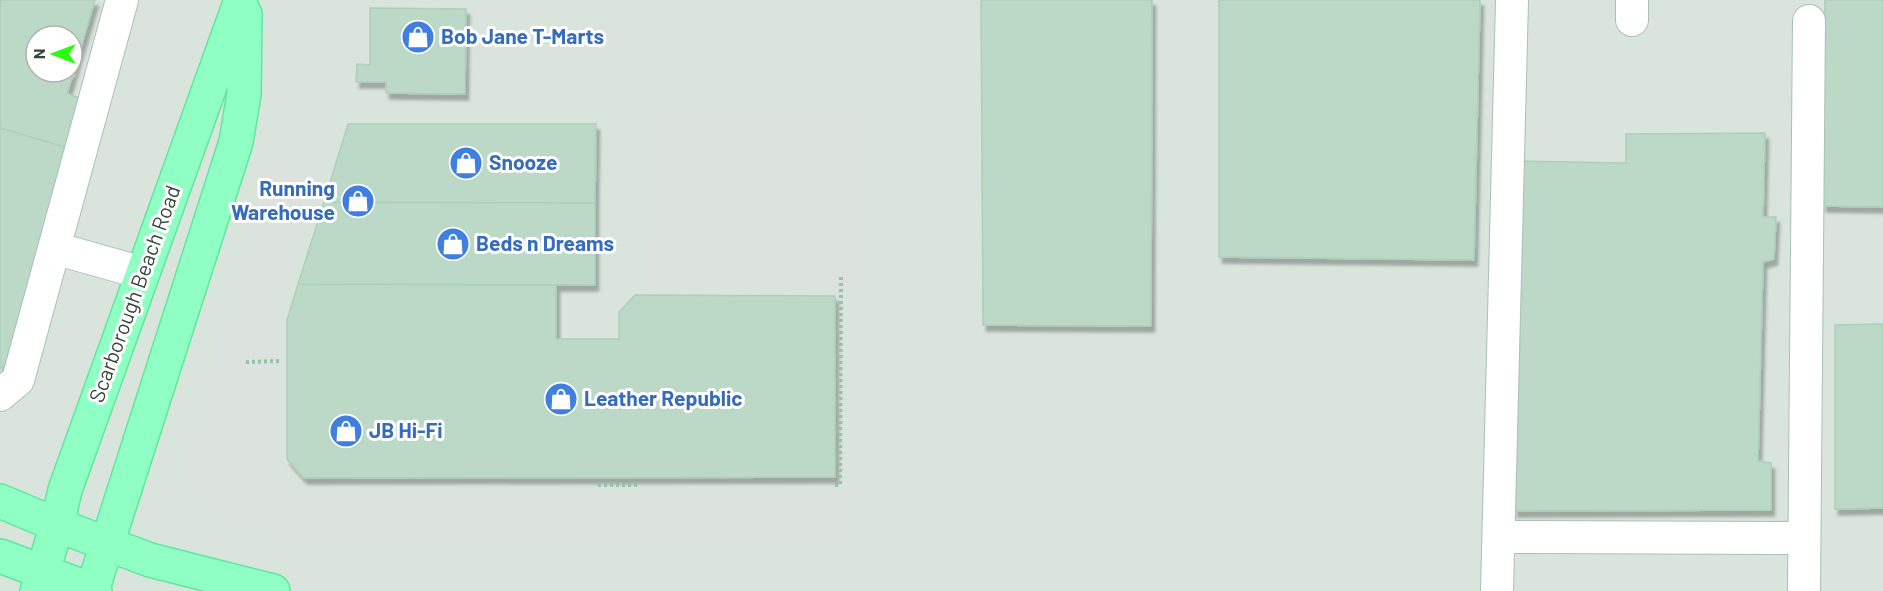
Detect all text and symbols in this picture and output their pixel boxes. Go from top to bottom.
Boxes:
shop icon: Bob Jane T-Marts [400,19,436,55]
place label: Bob Jane T-Marts [441,23,604,48]
north arrow [24,24,84,84]
text: N [29,49,48,59]
shop icon: Snooze [448,145,484,181]
place label: Snooze [489,149,557,174]
place label: Running Warehouse [231,175,335,224]
street label: Scarborough Beach Road [83,182,185,405]
shop icon: Running Warehouse [340,183,376,219]
shop icon: Beds n Dreams [435,226,471,262]
place label: Beds n Dreams [476,230,614,255]
shop icon: Leather Republic [543,381,579,417]
place label: Leather Republic [584,385,743,410]
shop icon: JB Hi-Fi [328,413,364,449]
place label: JB Hi-Fi [369,417,443,442]

